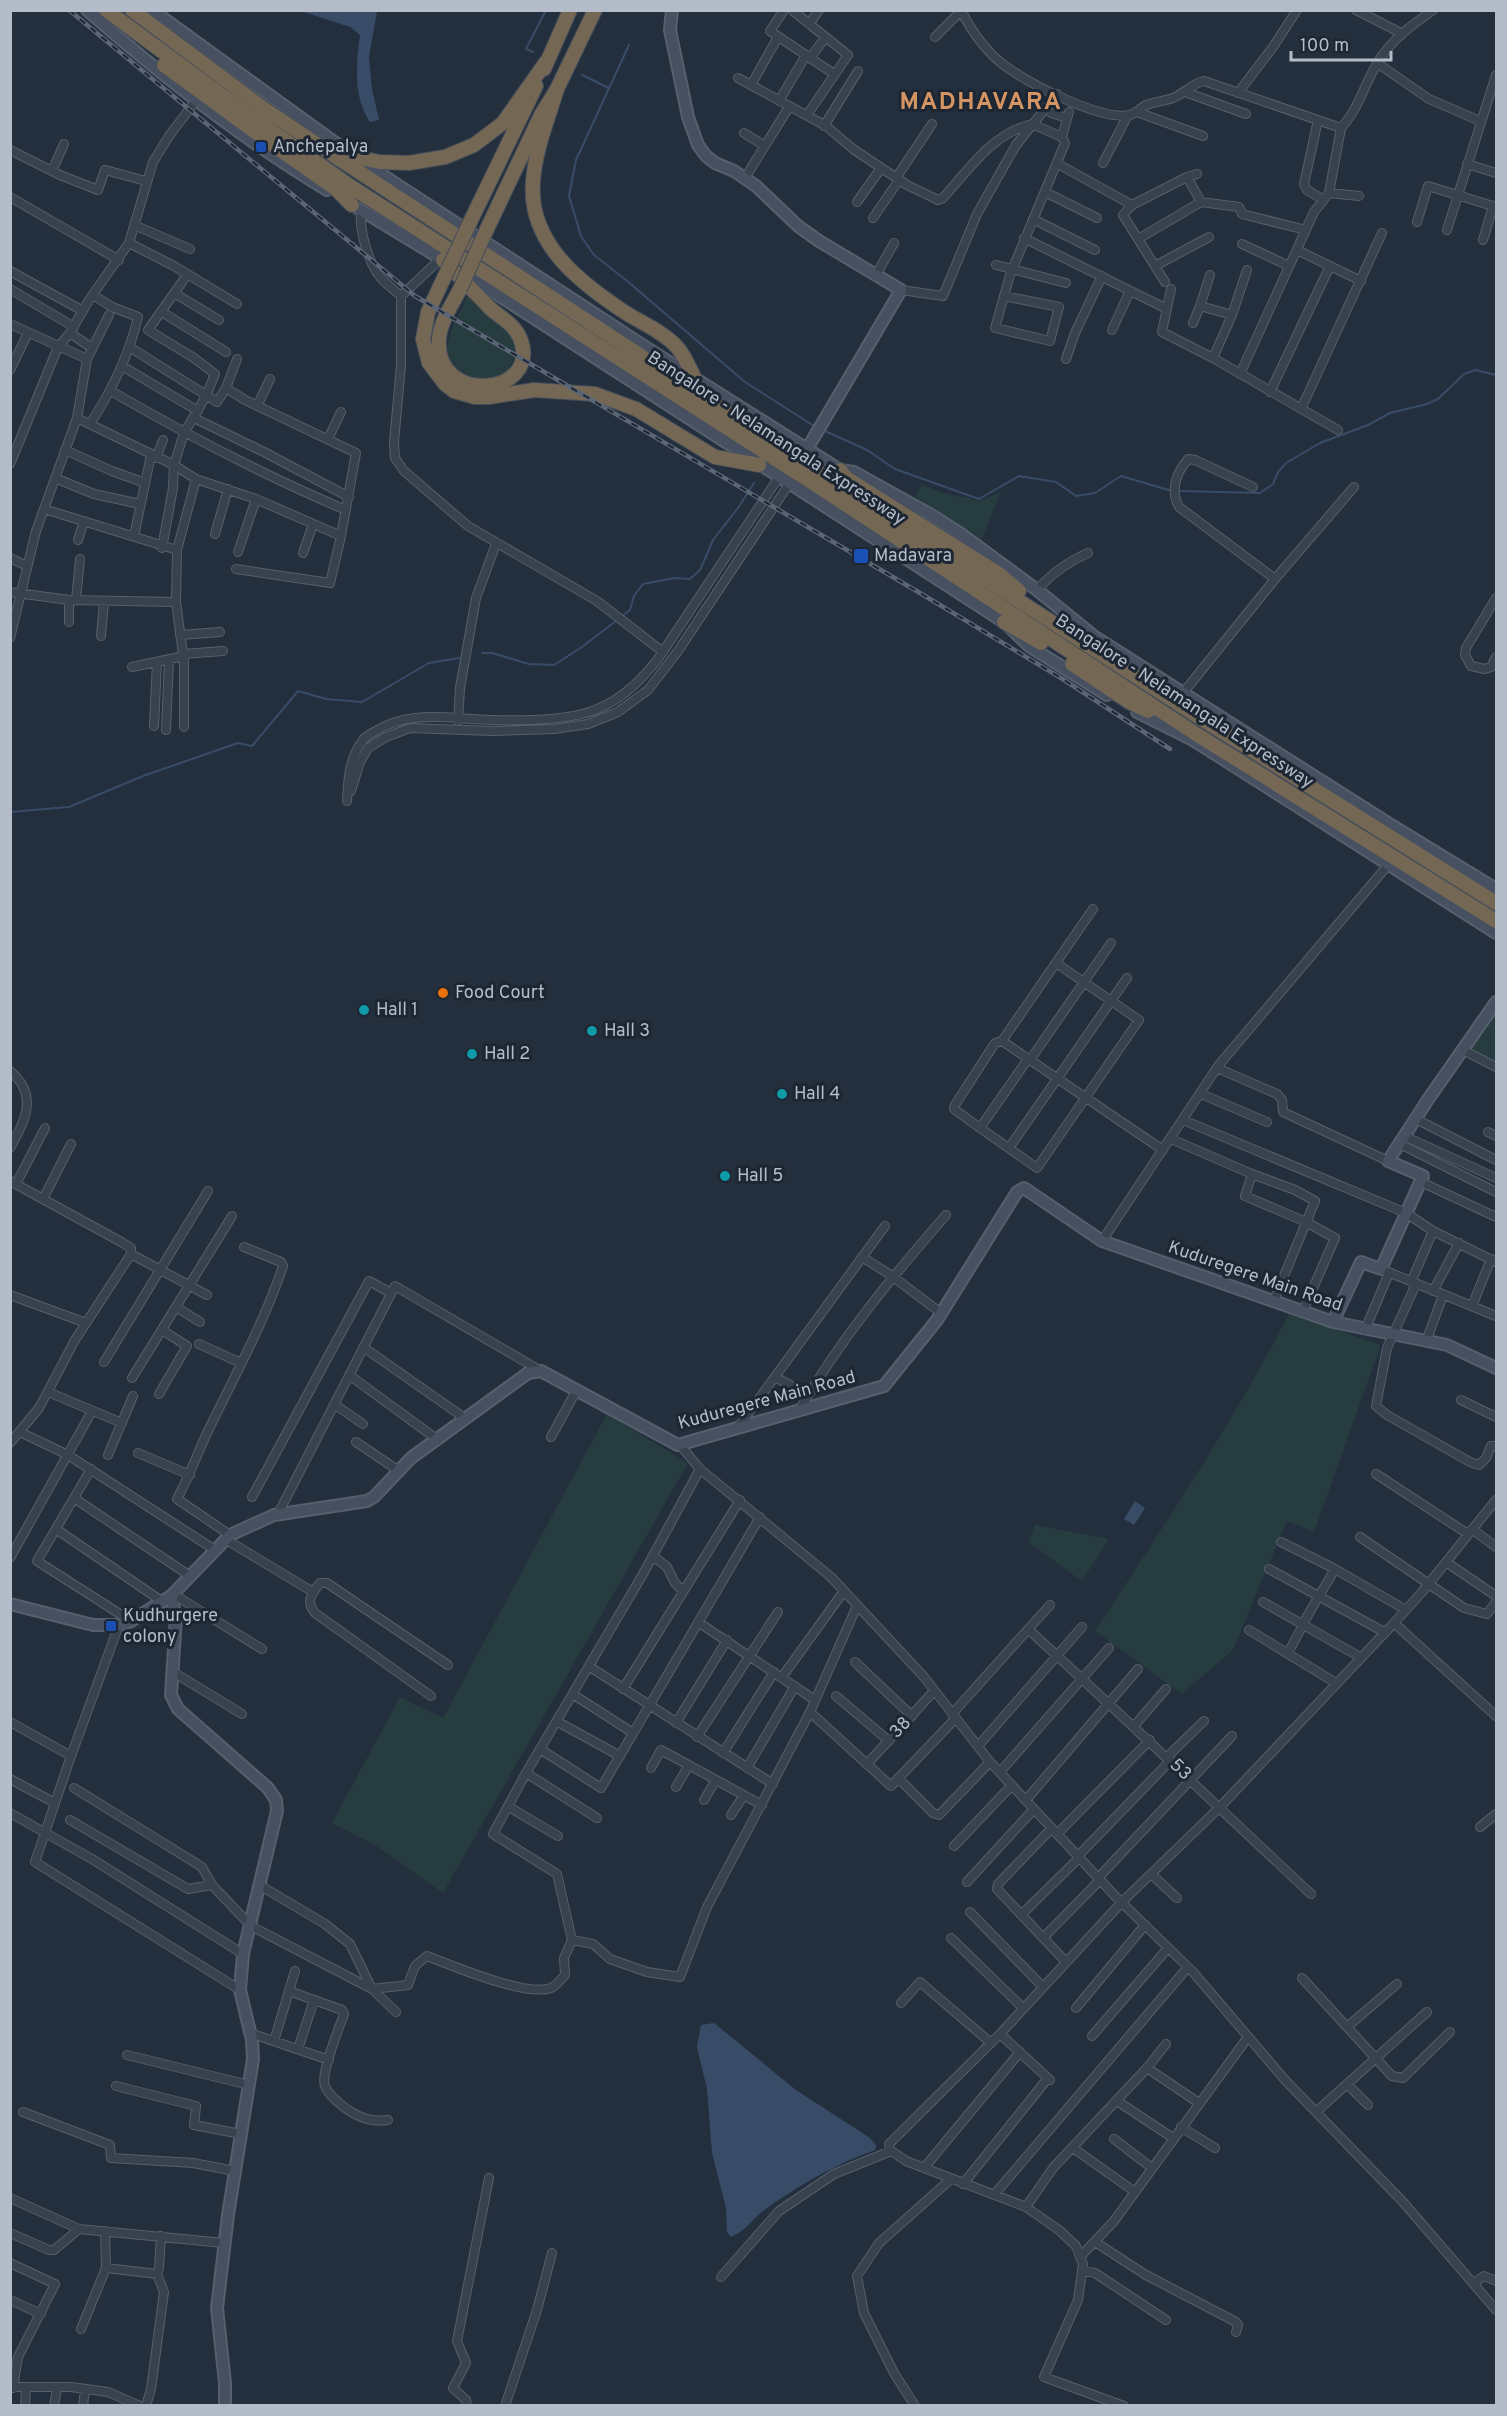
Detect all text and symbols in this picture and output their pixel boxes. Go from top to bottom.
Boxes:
scale bar [1291,24,1392,62]
text: 100 m [1300,35,1349,58]
district label: MADHAVARA [900,88,1062,118]
place label: Anchepalya [273,136,368,159]
marker: Anchepalya [254,140,268,154]
street label: Bangalore - Nelamangala Expressway [642,347,910,531]
place label: Madavara [874,545,952,568]
marker: Madavara [852,547,870,565]
street label: Bangalore - Nelamangala Expressway [1050,610,1318,794]
place label: Food Court [455,982,545,1005]
marker: Food Court [436,986,450,1000]
place label: Hall 1 [376,999,418,1022]
marker: Hall 1 [357,1003,371,1017]
place label: Hall 3 [604,1020,650,1043]
marker: Hall 3 [585,1024,599,1038]
place label: Hall 2 [484,1043,530,1066]
marker: Hall 2 [465,1047,479,1061]
place label: Hall 4 [794,1083,840,1106]
marker: Hall 4 [775,1087,789,1101]
place label: Hall 5 [737,1165,783,1188]
marker: Hall 5 [718,1169,732,1183]
street label: Kuduregere Main Road [1165,1236,1345,1318]
street label: Kuduregere Main Road [676,1366,858,1436]
place label: Kudhurgere colony [123,1605,218,1649]
marker: Kudhurgere colony [104,1619,118,1633]
street label: 38 [885,1712,917,1744]
street label: 53 [1164,1754,1196,1786]

